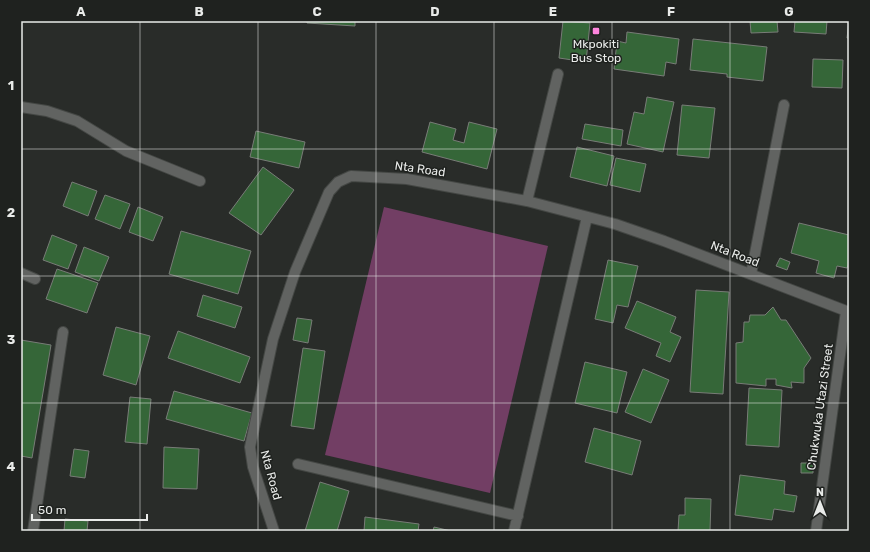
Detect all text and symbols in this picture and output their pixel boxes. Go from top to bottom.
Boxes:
text: A [76,4,86,19]
text: B [194,4,204,19]
text: C [312,4,322,19]
text: D [430,4,440,19]
text: E [549,4,557,19]
text: F [667,4,675,19]
text: G [784,4,794,19]
marker: Mkpokiti Bus Stop [591,26,601,36]
place label: Mkpokiti Bus Stop [571,37,621,65]
text: 1 [8,78,14,93]
street label: Nta Road [394,159,446,179]
text: 2 [7,205,15,220]
street label: Nta Road [709,238,761,270]
text: 3 [7,332,16,347]
street label: Chukwuka Utazi Street [804,343,836,471]
street label: Nta Road [258,449,284,501]
text: 4 [7,459,16,474]
north arrow [800,482,840,522]
text: N [816,486,824,499]
scale bar [32,496,147,522]
text: 50 m [38,503,66,517]

